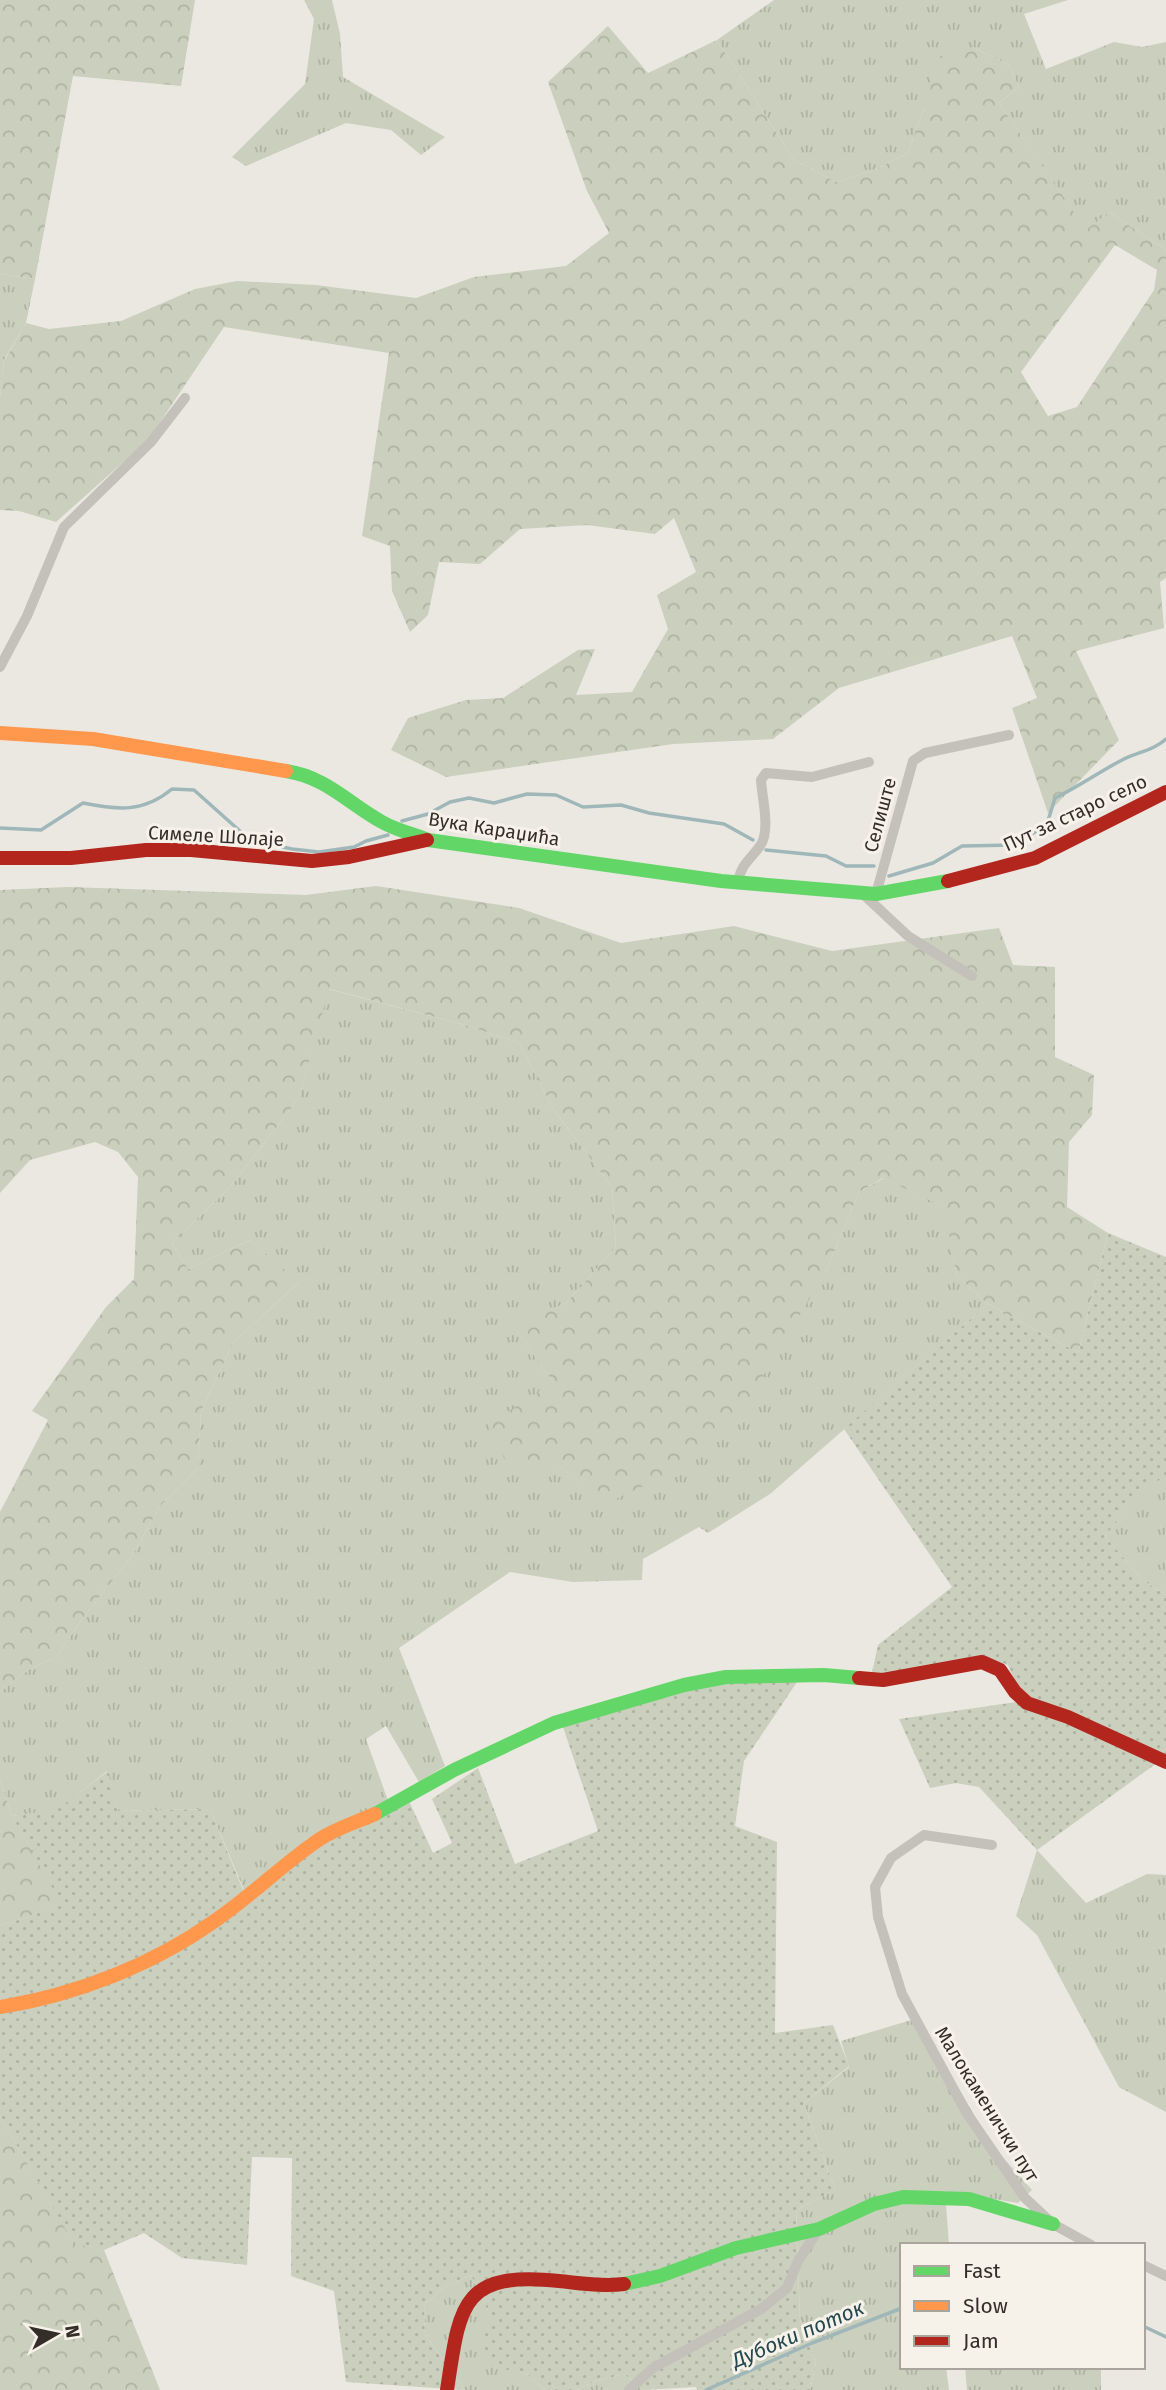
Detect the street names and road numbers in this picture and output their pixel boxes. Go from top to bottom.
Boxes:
street label: Пут за старо село [999,770,1151,856]
street label: Селиште [859,775,901,855]
street label: Вука Караџића [427,807,561,851]
street label: Симеле Шолаје [147,821,285,851]
street label: Малокаменички пут [930,2022,1044,2186]

